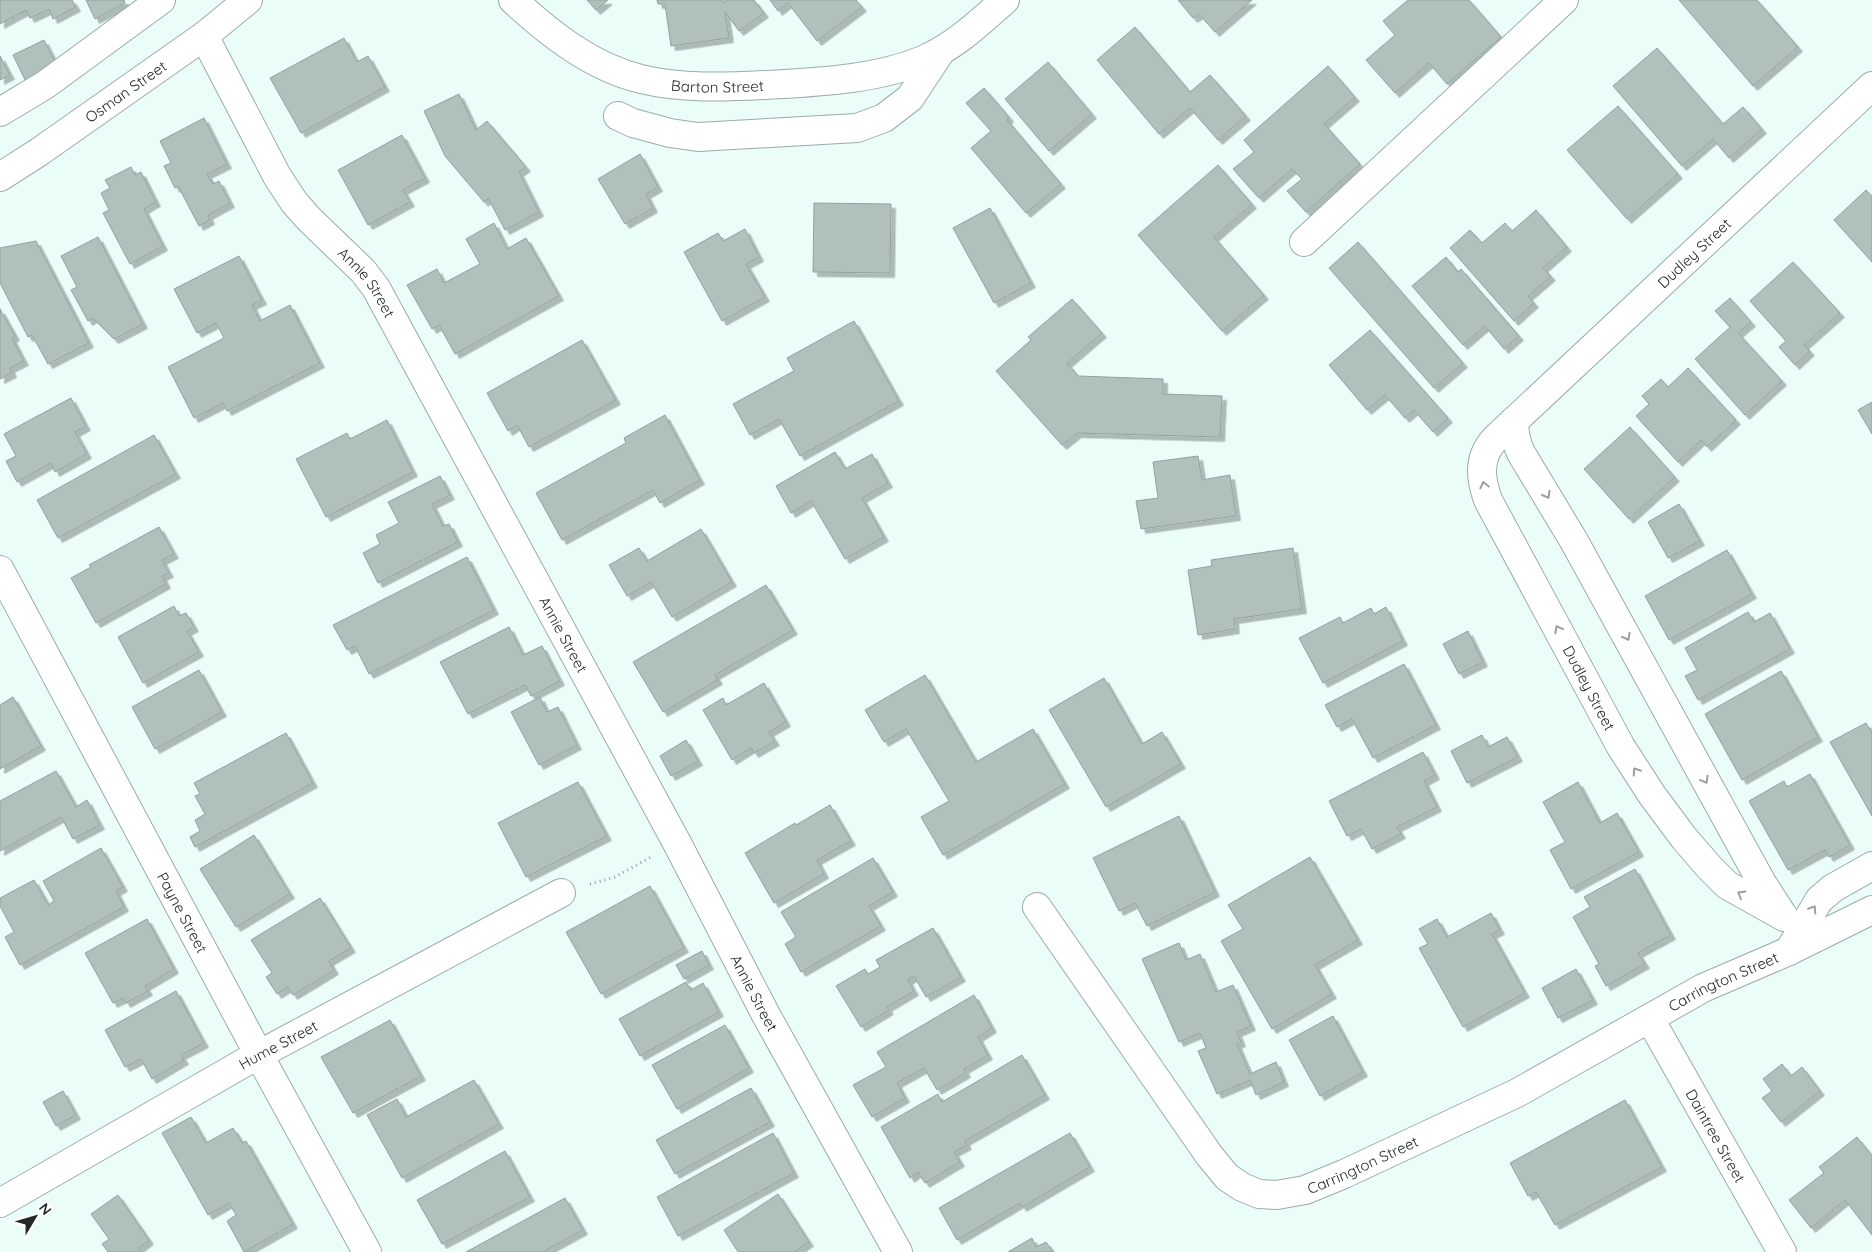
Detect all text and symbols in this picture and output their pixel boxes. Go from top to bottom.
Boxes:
street label: Osman Street [81,56,170,126]
street label: Barton Street [670,75,764,96]
street label: Dudley Street [1653,214,1735,292]
street label: Annie Street [334,243,400,321]
one-way arrow [1479,480,1490,489]
one-way arrow [1541,490,1551,499]
street label: Annie Street [535,593,592,676]
one-way arrow [1554,625,1564,634]
one-way arrow [1620,632,1630,641]
street label: Dudley Street [1559,642,1619,734]
one-way arrow [1633,768,1642,777]
one-way arrow [1698,774,1708,783]
street label: Payne Street [153,869,212,956]
one-way arrow [1738,890,1747,900]
one-way arrow [1807,905,1817,914]
street label: Carrington Street [1665,947,1781,1015]
street label: Annie Street [727,951,783,1034]
street label: Hume Street [235,1016,321,1073]
street label: Daintree Street [1682,1085,1750,1186]
street label: Carrington Street [1304,1131,1421,1198]
north arrow [10,1192,60,1242]
text: N [35,1199,56,1219]

